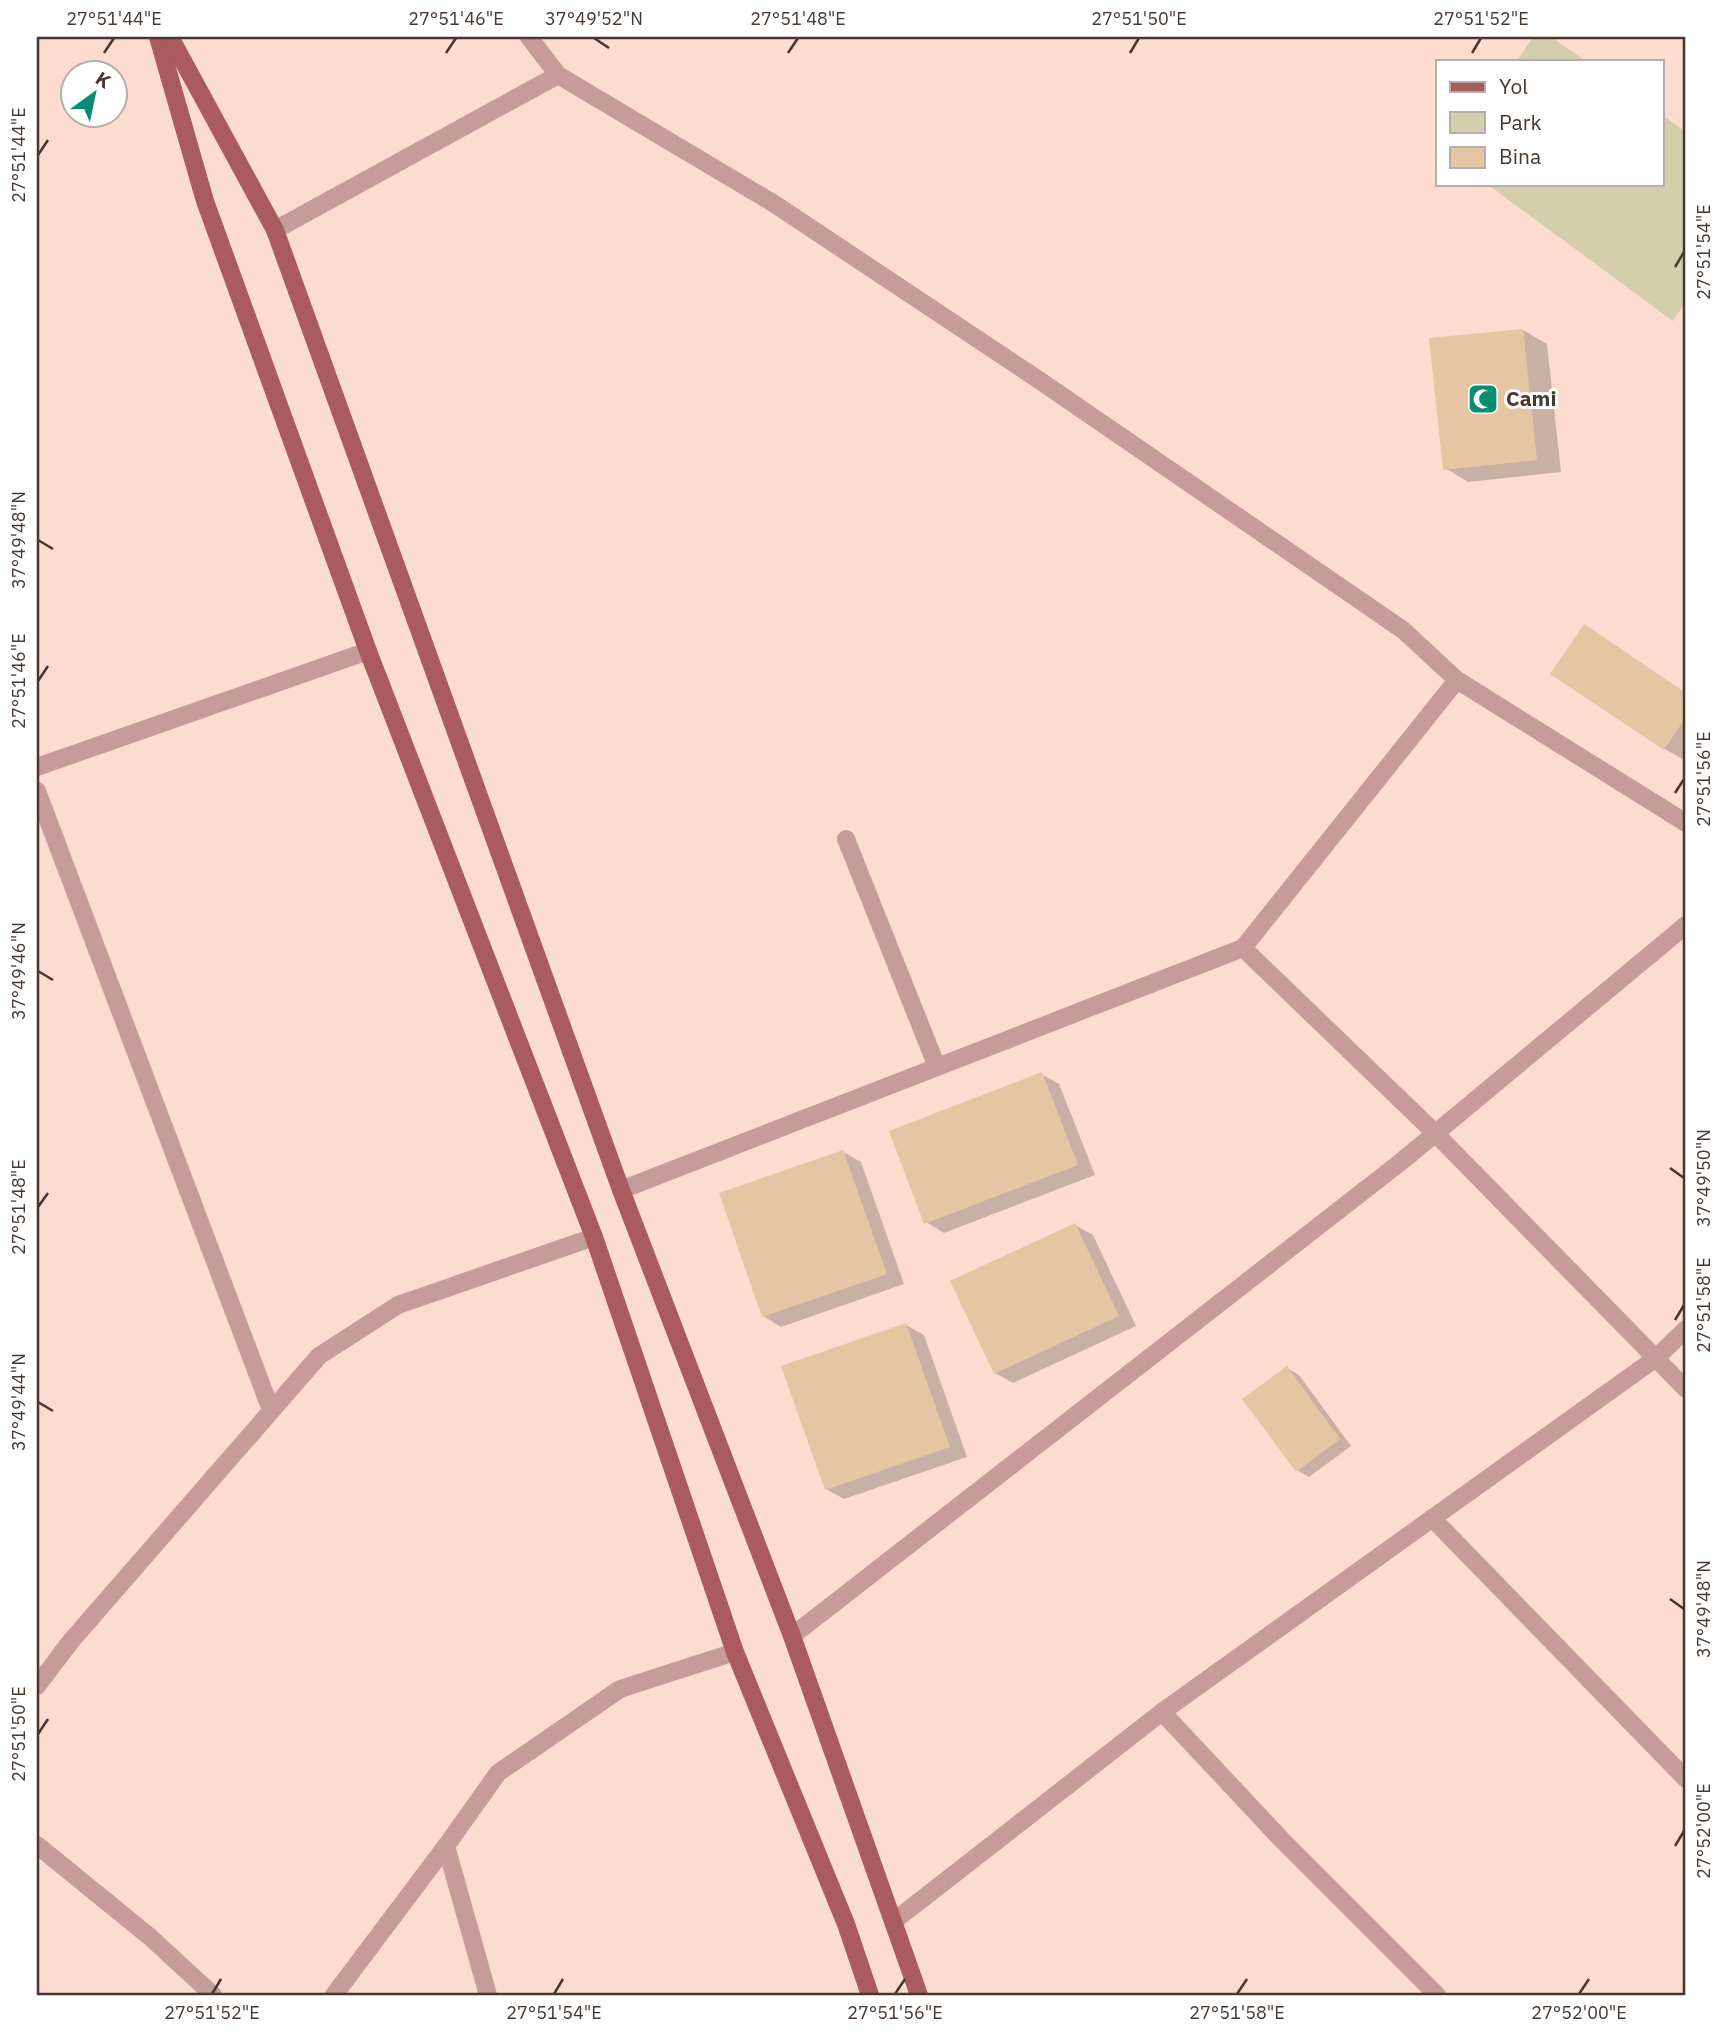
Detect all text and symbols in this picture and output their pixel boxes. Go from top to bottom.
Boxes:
text: 27°51'44"E [66,7,162,30]
text: 27°51'46"E [408,7,504,30]
text: 37°49'52"N [545,7,643,30]
text: 27°51'48"E [750,7,846,30]
text: 27°51'50"E [1091,7,1187,30]
text: 27°51'52"E [1433,7,1529,30]
north arrow [60,60,130,130]
legend [1436,60,1664,186]
text: K [91,66,115,93]
text: Yol [1499,72,1528,100]
text: 27°51'44"E [7,107,30,203]
text: Park [1499,108,1542,136]
text: Bina [1499,142,1541,170]
text: 27°51'54"E [1692,204,1715,300]
mosque icon: Cami [1466,382,1500,416]
place label: Cami [1506,384,1556,412]
text: 37°49'48"N [7,491,30,589]
text: 27°51'46"E [7,633,30,729]
text: 27°51'56"E [1692,731,1715,827]
text: 37°49'46"N [7,922,30,1020]
text: 37°49'50"N [1692,1129,1715,1227]
text: 27°51'48"E [7,1159,30,1255]
text: 27°51'58"E [1692,1257,1715,1353]
text: 37°49'44"N [7,1353,30,1451]
text: 37°49'48"N [1692,1560,1715,1658]
text: 27°51'50"E [7,1686,30,1782]
text: 27°52'00"E [1692,1783,1715,1879]
text: 27°51'52"E [164,2001,260,2024]
text: 27°51'54"E [506,2001,602,2024]
text: 27°51'56"E [847,2001,943,2024]
text: 27°51'58"E [1189,2001,1285,2024]
text: 27°52'00"E [1531,2001,1627,2024]

